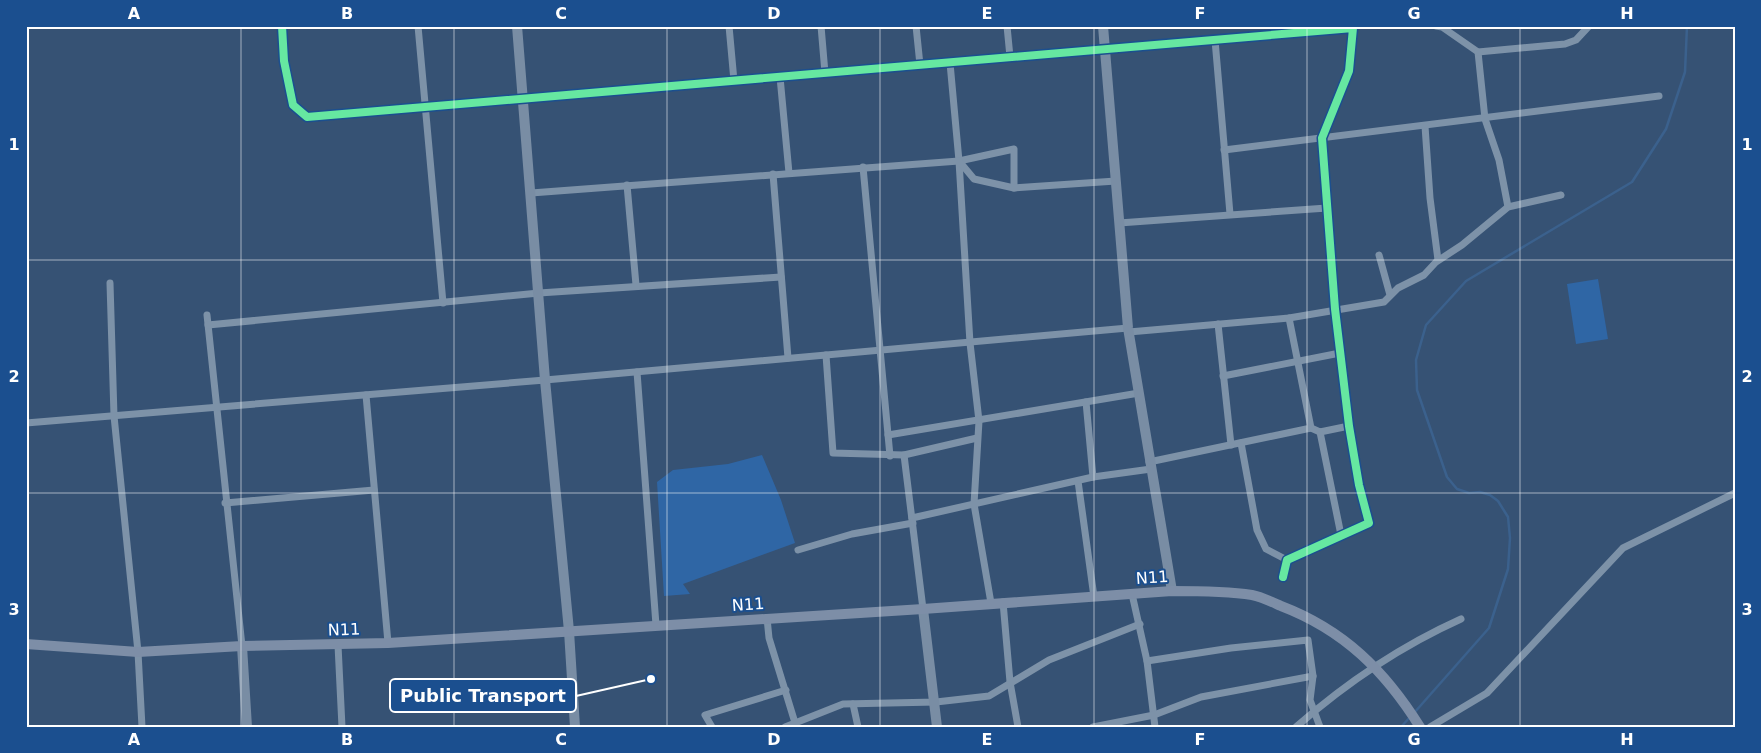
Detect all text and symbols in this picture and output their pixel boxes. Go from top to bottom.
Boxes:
text: A [128,4,141,23]
text: B [341,4,353,23]
text: C [555,4,567,23]
text: D [767,4,781,23]
text: E [982,4,992,23]
text: F [1195,4,1205,23]
text: G [1407,4,1421,23]
text: H [1620,4,1634,23]
text: 1 [8,135,20,154]
text: 1 [1741,135,1753,154]
text: 2 [8,367,20,386]
text: 2 [1741,367,1753,386]
street label: N11 [1135,567,1169,588]
street label: N11 [731,594,765,615]
text: 3 [8,600,20,619]
text: 3 [1741,600,1753,619]
street label: N11 [328,619,361,640]
callout: Public Transport [390,679,576,712]
text: Public Transport [400,685,566,706]
text: A [128,730,141,749]
text: B [341,730,353,749]
text: C [555,730,567,749]
text: D [767,730,781,749]
text: E [982,730,992,749]
text: F [1195,730,1205,749]
text: G [1407,730,1421,749]
text: H [1620,730,1634,749]

